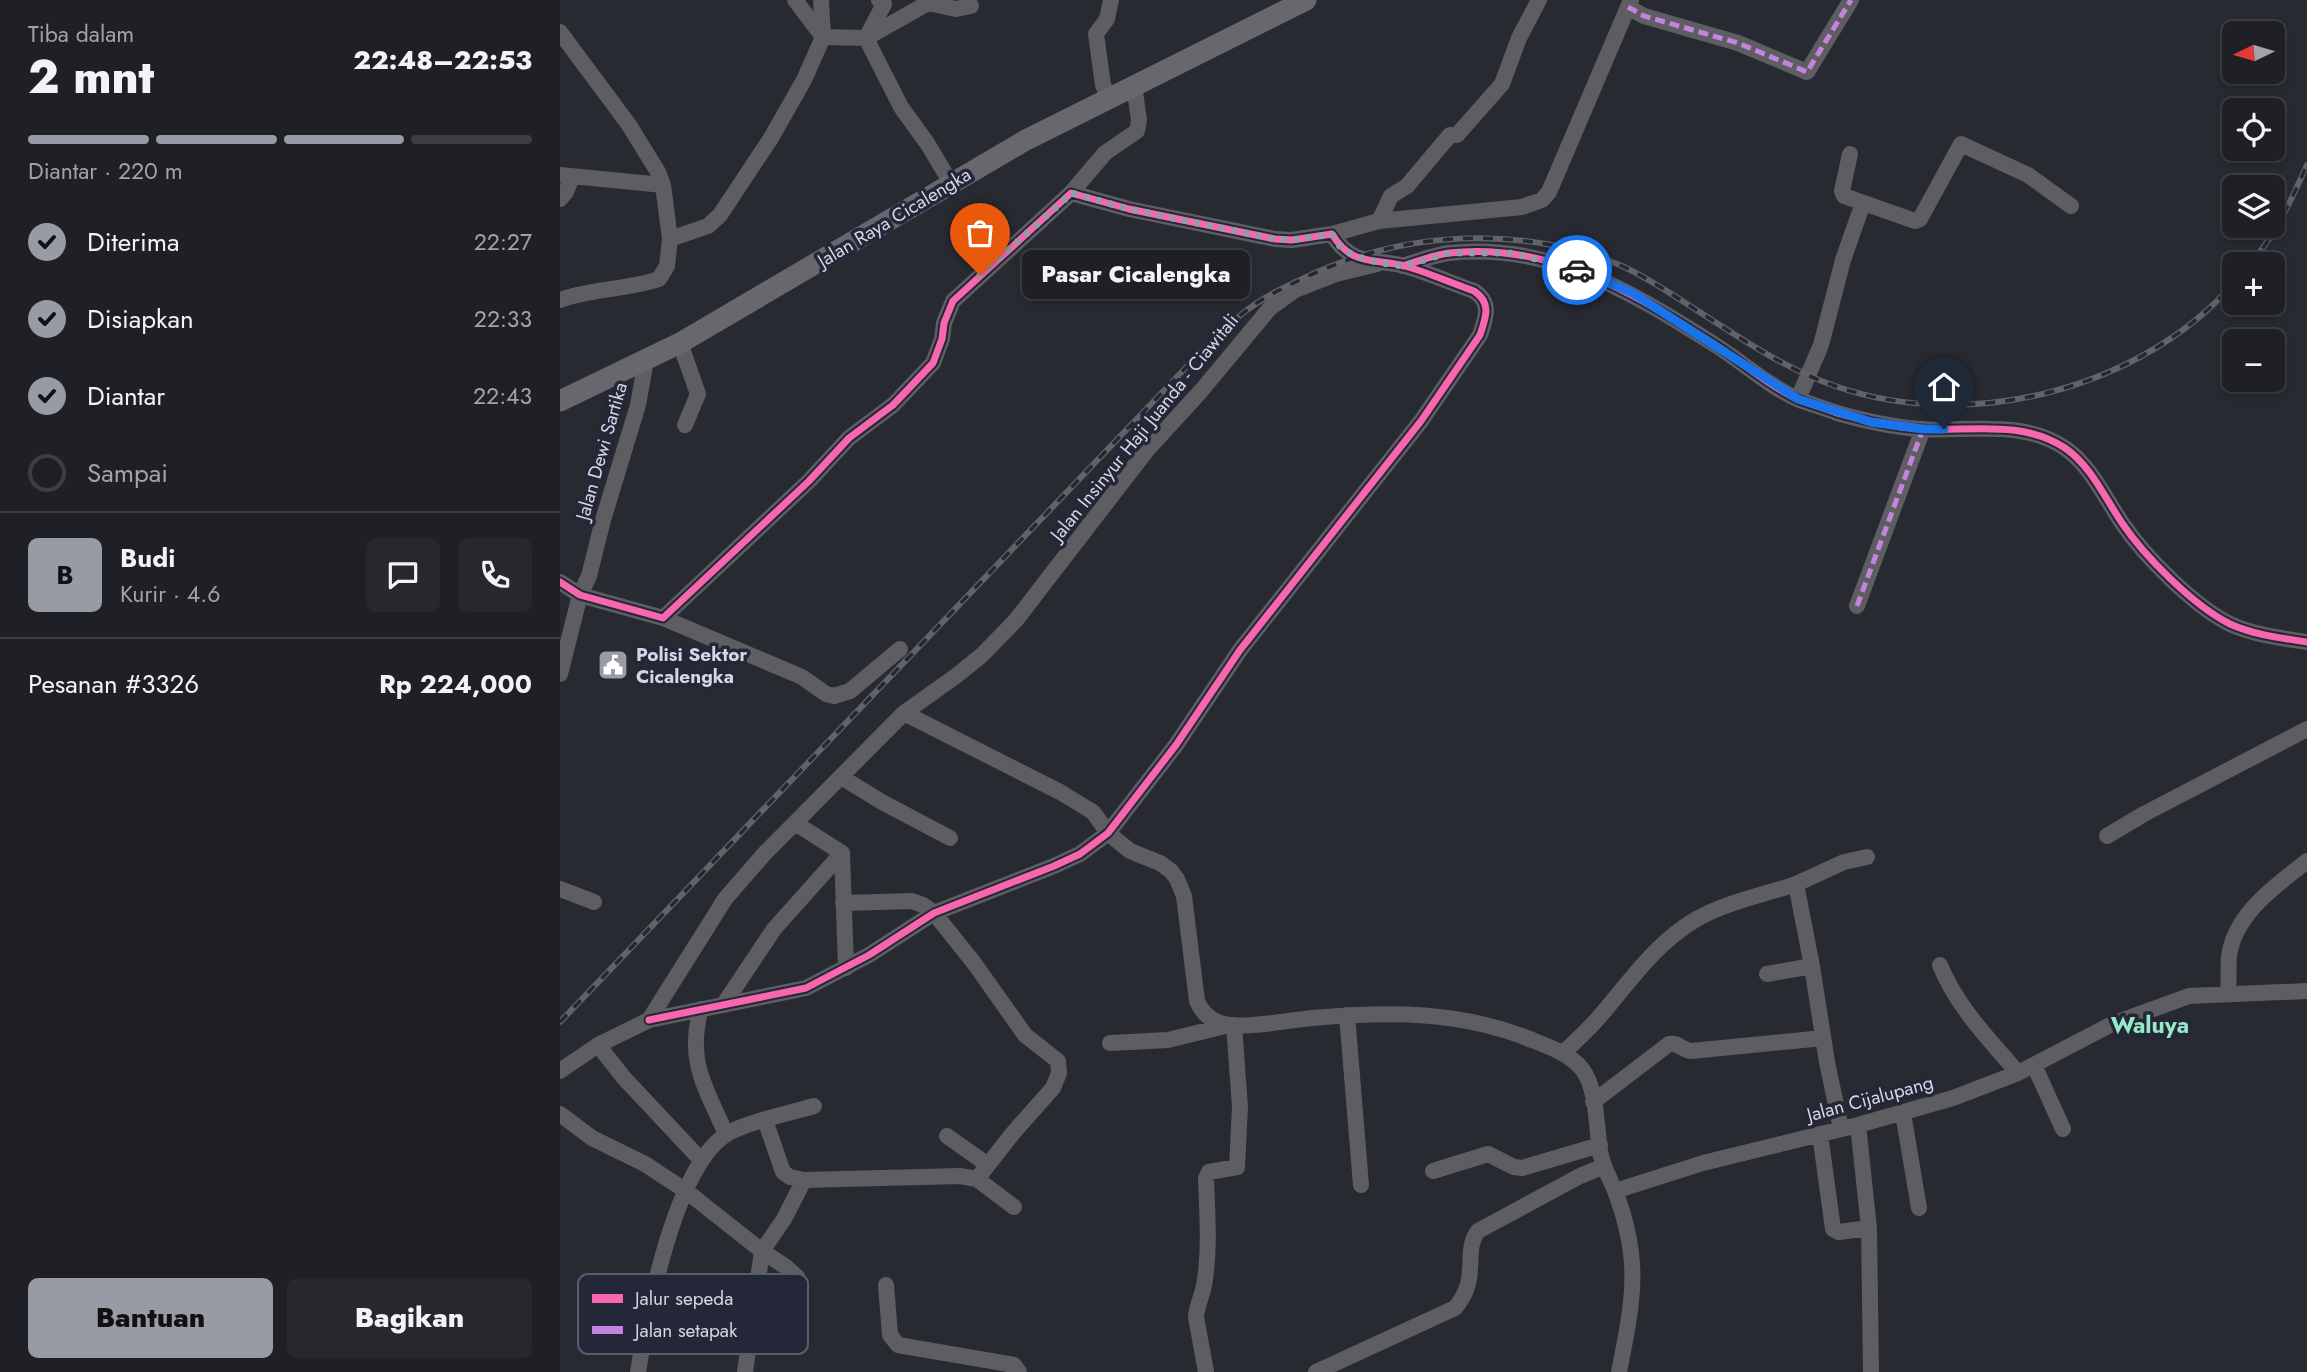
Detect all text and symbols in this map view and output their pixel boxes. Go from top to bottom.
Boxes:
text: Tiba dalam [28,17,134,51]
north arrow [2222,21,2286,84]
map controls [2222,21,2285,392]
text: 22:48–22:53 [353,41,532,79]
text: 2 mnt [28,44,154,110]
button: locate [2222,98,2285,161]
text: Diantar · 220 m [28,154,183,188]
street label: Jalan Raya Cicalengka [810,161,976,275]
button: layers [2222,175,2285,238]
pin [950,203,1010,275]
icon: bag [961,214,999,252]
icon: check [28,223,66,261]
text: Diterima [87,223,180,261]
text: 22:27 [474,225,532,259]
courier [1542,235,1612,305]
callout: Pasar Cicalengka [1022,250,1250,300]
icon: car [1558,251,1596,289]
button: + [2222,252,2285,315]
text: Pasar Cicalengka [1041,257,1231,291]
icon: check [28,300,66,338]
text: Disiapkan [87,300,194,338]
text: 22:33 [474,302,532,336]
street label: Jalan Insinyur Haji Juanda - Ciawitali [1042,308,1245,549]
button: − [2222,329,2285,392]
pin [1914,357,1974,429]
icon: home [1925,368,1963,406]
icon: check [28,377,66,415]
text: Diantar [87,377,165,415]
text: 22:43 [473,379,532,413]
street label: Jalan Dewi Sartika [568,379,634,526]
text: Sampai [87,454,168,492]
button: chat [366,538,440,612]
button: phone [458,538,532,612]
text: Budi [120,539,175,577]
text: B [56,556,74,594]
text: Kurir · 4.6 [120,577,220,611]
place label: Polisi Sektor Cicalengka [636,641,747,690]
public building icon: Polisi Sektor Cicalengka [596,648,630,682]
text: Pesanan #3326 [28,665,199,703]
text: Rp 224,000 [379,665,532,703]
district label: Waluya [2111,1008,2189,1042]
street label: Jalan Cijalupang [1801,1069,1936,1129]
legend [578,1274,808,1354]
button: Bantuan [28,1278,273,1358]
button: Bagikan [287,1278,532,1358]
text: Jalur sepeda [632,1285,733,1312]
text: Jalan setapak [632,1317,738,1344]

